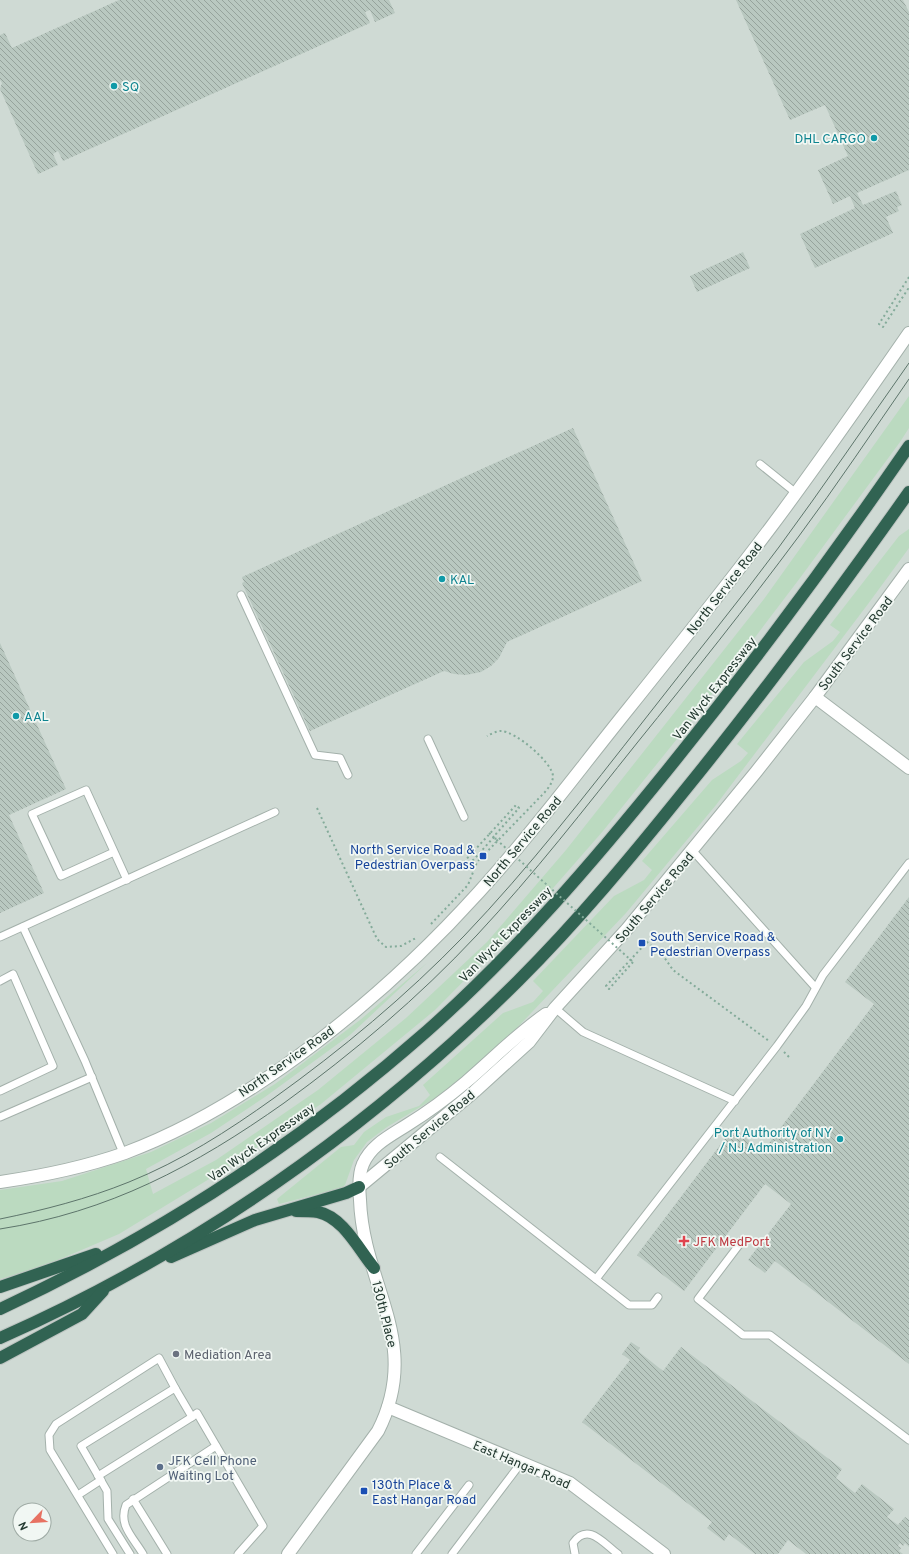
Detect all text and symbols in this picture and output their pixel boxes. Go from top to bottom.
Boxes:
place label: SQ [122,80,139,96]
marker: SQ [109,81,119,91]
place label: DHL CARGO [794,132,866,148]
marker: DHL CARGO [869,133,879,143]
street label: North Service Road [684,540,767,639]
place label: KAL [450,573,474,589]
marker: KAL [437,574,447,584]
street label: South Service Road [816,594,897,694]
street label: Van Wyck Expressway [670,634,761,744]
place label: AAL [24,710,49,726]
marker: AAL [11,711,21,721]
street label: North Service Road [481,794,566,891]
place label: North Service Road & Pedestrian Overpass [350,843,475,874]
street label: South Service Road [613,850,698,947]
marker: North Service Road & Pedestrian Overpass [478,851,488,861]
street label: Van Wyck Expressway [457,884,556,987]
place label: South Service Road & Pedestrian Overpass [650,930,776,961]
marker: South Service Road & Pedestrian Overpass [637,938,647,948]
street label: North Service Road [236,1024,338,1102]
street label: South Service Road [382,1088,479,1173]
street label: Van Wyck Expressway [205,1101,319,1187]
place label: Port Authority of NY / NJ Administration [714,1126,832,1157]
marker: Port Authority of NY / NJ Administration [835,1134,845,1144]
marker: JFK MedPort [678,1235,690,1247]
place label: JFK MedPort [693,1235,770,1251]
street label: 130th Place [367,1279,399,1349]
place label: Mediation Area [184,1348,271,1364]
marker: Mediation Area [171,1349,181,1359]
street label: East Hangar Road [470,1438,572,1494]
place label: JFK Cell Phone Waiting Lot [168,1454,257,1485]
marker: JFK Cell Phone Waiting Lot [155,1462,165,1472]
place label: 130th Place & East Hangar Road [372,1478,476,1509]
marker: 130th Place & East Hangar Road [359,1486,369,1496]
north arrow [12,1502,52,1542]
text: N [16,1519,32,1532]

